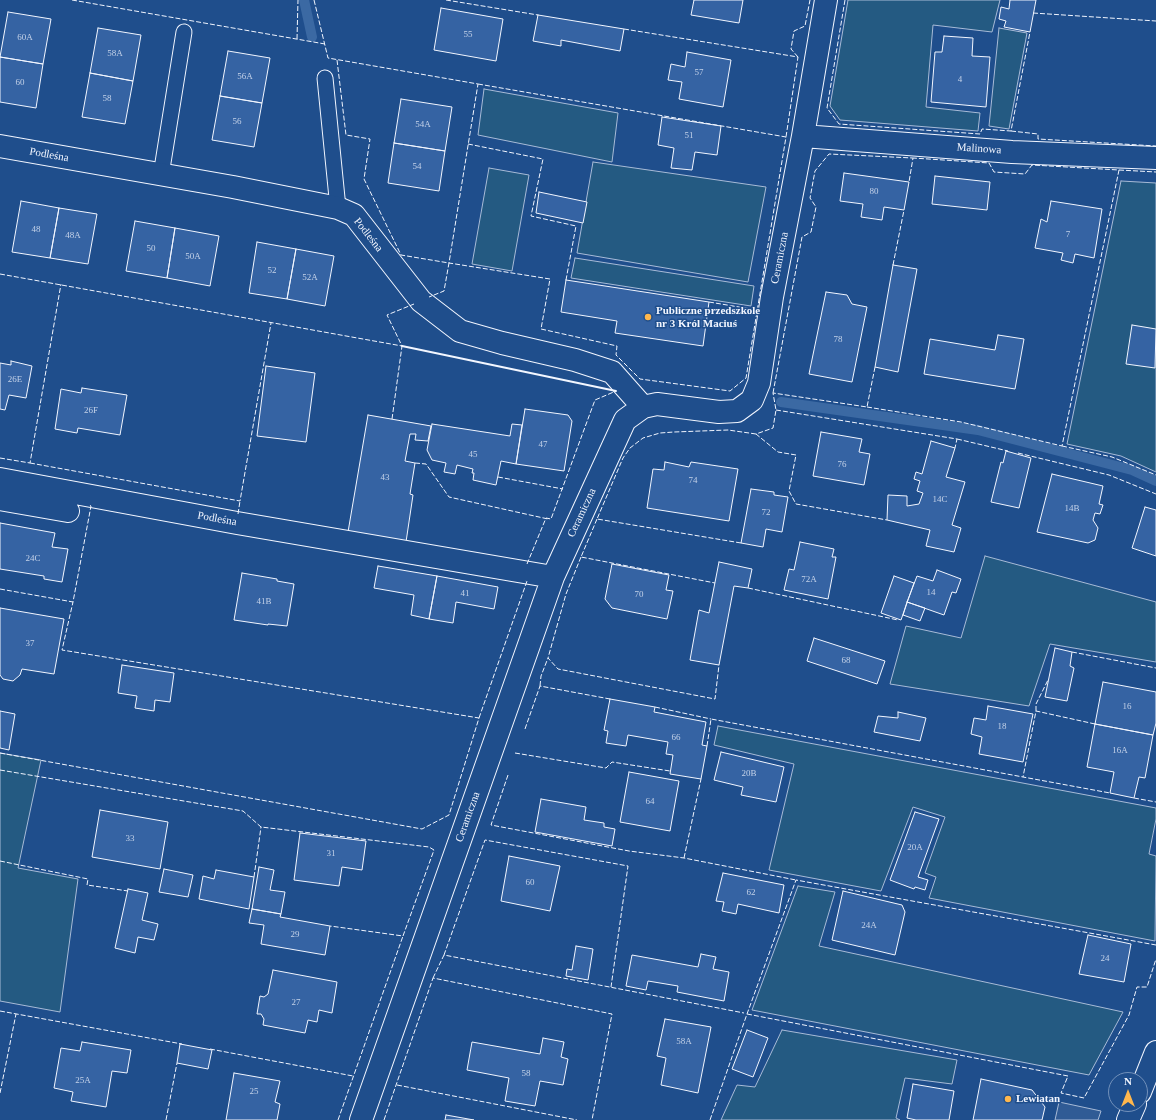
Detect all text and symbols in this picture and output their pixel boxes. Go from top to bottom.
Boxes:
house number: 55 [464,30,472,40]
house number: 60A [17,33,33,43]
house number: 58A [107,49,123,59]
house number: 57 [694,68,704,78]
house number: 56A [237,72,253,82]
house number: 4 [958,75,962,85]
house number: 60 [16,78,24,88]
house number: 58 [102,94,112,104]
house number: 56 [232,117,242,127]
house number: 54A [415,120,431,130]
house number: 51 [684,131,694,141]
street label: Malinowa [956,141,1002,157]
street label: Podleśna [28,145,70,165]
house number: 54 [412,162,422,172]
house number: 80 [870,187,878,197]
street label: Podleśna [351,215,385,255]
house number: 48 [32,225,40,235]
house number: 7 [1066,230,1070,240]
house number: 48A [65,231,81,241]
street label: Ceramiczna [769,231,791,285]
house number: 50 [146,244,156,254]
house number: 50A [185,252,201,262]
house number: 52 [268,266,276,276]
house number: 52A [302,273,318,283]
place label: Publiczne przedszkole nr 3 Król Maciuś [656,304,760,330]
marker: Publiczne przedszkole nr 3 Król Maciuś [643,312,653,322]
house number: 78 [834,335,842,345]
house number: 26E [8,375,22,385]
house number: 26F [84,406,98,416]
house number: 47 [538,440,548,450]
house number: 45 [468,450,478,460]
house number: 76 [838,460,846,470]
house number: 43 [380,473,390,483]
house number: 74 [688,476,698,486]
street label: Ceramiczna [565,486,599,540]
house number: 14C [932,495,948,505]
house number: 14B [1064,504,1080,514]
house number: 72 [762,508,770,518]
street label: Podleśna [196,509,238,529]
house number: 24C [25,554,41,564]
house number: 72A [801,575,817,585]
house number: 14 [926,588,936,598]
house number: 41 [460,589,470,599]
house number: 70 [634,590,644,600]
house number: 41B [256,597,272,607]
house number: 37 [26,639,34,649]
house number: 68 [842,656,850,666]
house number: 16 [1122,702,1132,712]
house number: 18 [998,722,1006,732]
house number: 66 [672,733,680,743]
house number: 16A [1112,746,1128,756]
house number: 20B [741,769,757,779]
street label: Ceramiczna [453,790,483,844]
house number: 64 [646,797,654,807]
house number: 33 [126,834,134,844]
house number: 20A [907,843,923,853]
house number: 31 [326,849,336,859]
house number: 60 [526,878,534,888]
house number: 62 [746,888,756,898]
house number: 24A [861,921,877,931]
house number: 29 [290,930,300,940]
house number: 24 [1100,954,1110,964]
house number: 27 [292,998,300,1008]
house number: 58A [676,1037,692,1047]
house number: 58 [522,1069,530,1079]
north arrow [1108,1072,1148,1112]
text: N [1124,1075,1132,1087]
house number: 25A [75,1076,91,1086]
house number: 25 [250,1087,258,1097]
place label: Lewiatan [1016,1092,1060,1106]
marker: Lewiatan [1003,1094,1013,1104]

